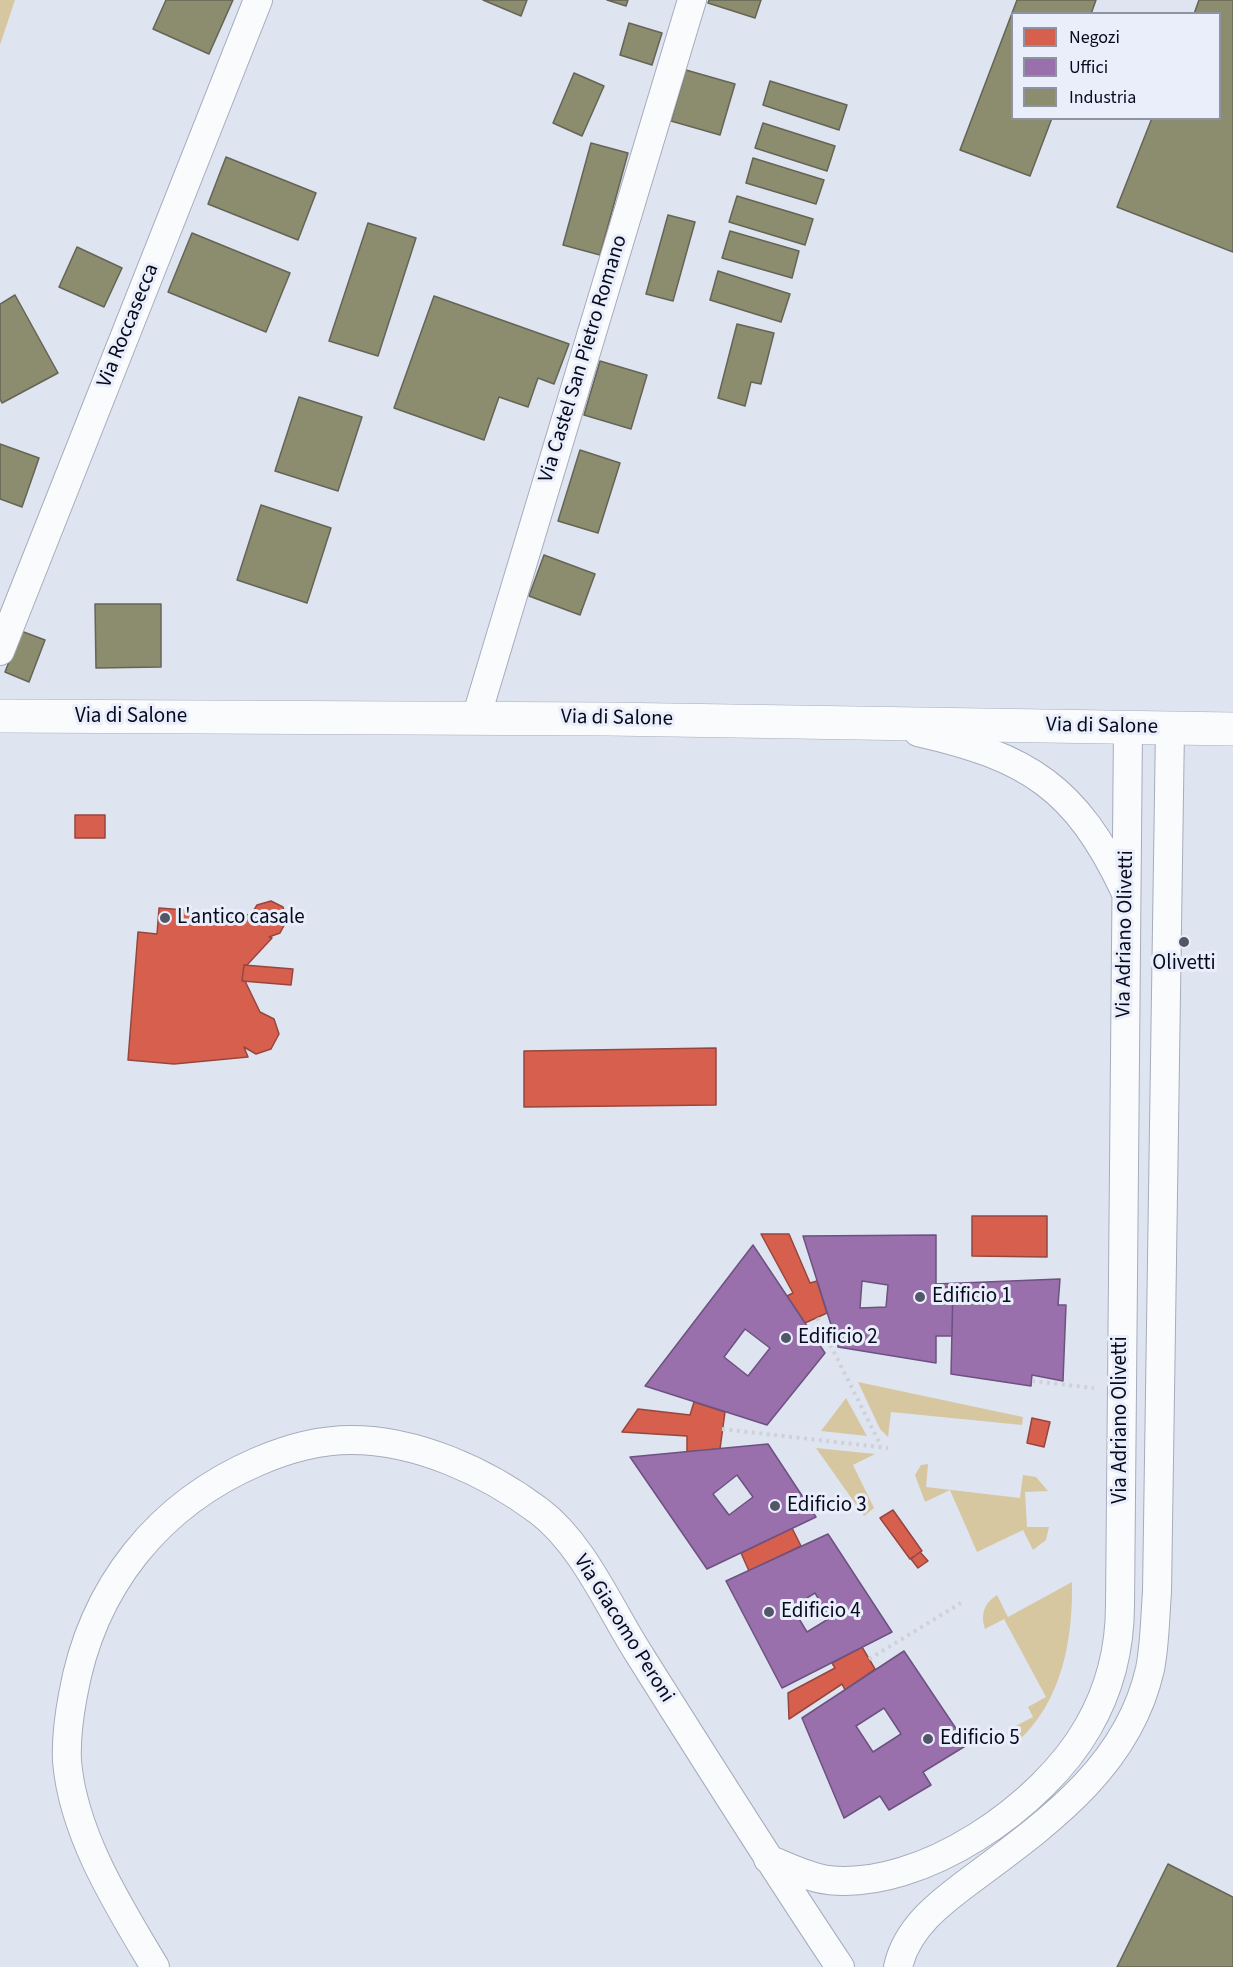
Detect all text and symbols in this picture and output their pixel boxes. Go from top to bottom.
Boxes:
legend [1011,12,1221,120]
text: Negozi [1069,25,1120,50]
text: Uffici [1069,55,1108,80]
text: Industria [1069,85,1136,110]
street label: Via Castel San Pietro Romano [534,232,634,486]
street label: Via Roccasecca [93,260,165,392]
street label: Via di Salone [75,704,187,730]
street label: Via di Salone [561,705,673,733]
street label: Via di Salone [1046,713,1158,741]
street label: Via Adriano Olivetti [1112,850,1140,1018]
place label: L'antico casale [177,905,305,931]
marker: L'antico casale [158,911,172,925]
marker: Olivetti [1177,935,1191,949]
place label: Olivetti [1152,951,1216,977]
place label: Edificio 1 [932,1284,1012,1310]
marker: Edificio 1 [913,1290,927,1304]
place label: Edificio 2 [798,1325,878,1351]
marker: Edificio 2 [779,1331,793,1345]
street label: Via Adriano Olivetti [1108,1336,1134,1504]
place label: Edificio 3 [787,1493,867,1519]
marker: Edificio 3 [768,1499,782,1513]
street label: Via Giacomo Peroni [567,1550,679,1708]
place label: Edificio 4 [781,1599,861,1625]
marker: Edificio 4 [762,1605,776,1619]
place label: Edificio 5 [940,1726,1020,1752]
marker: Edificio 5 [921,1732,935,1746]

